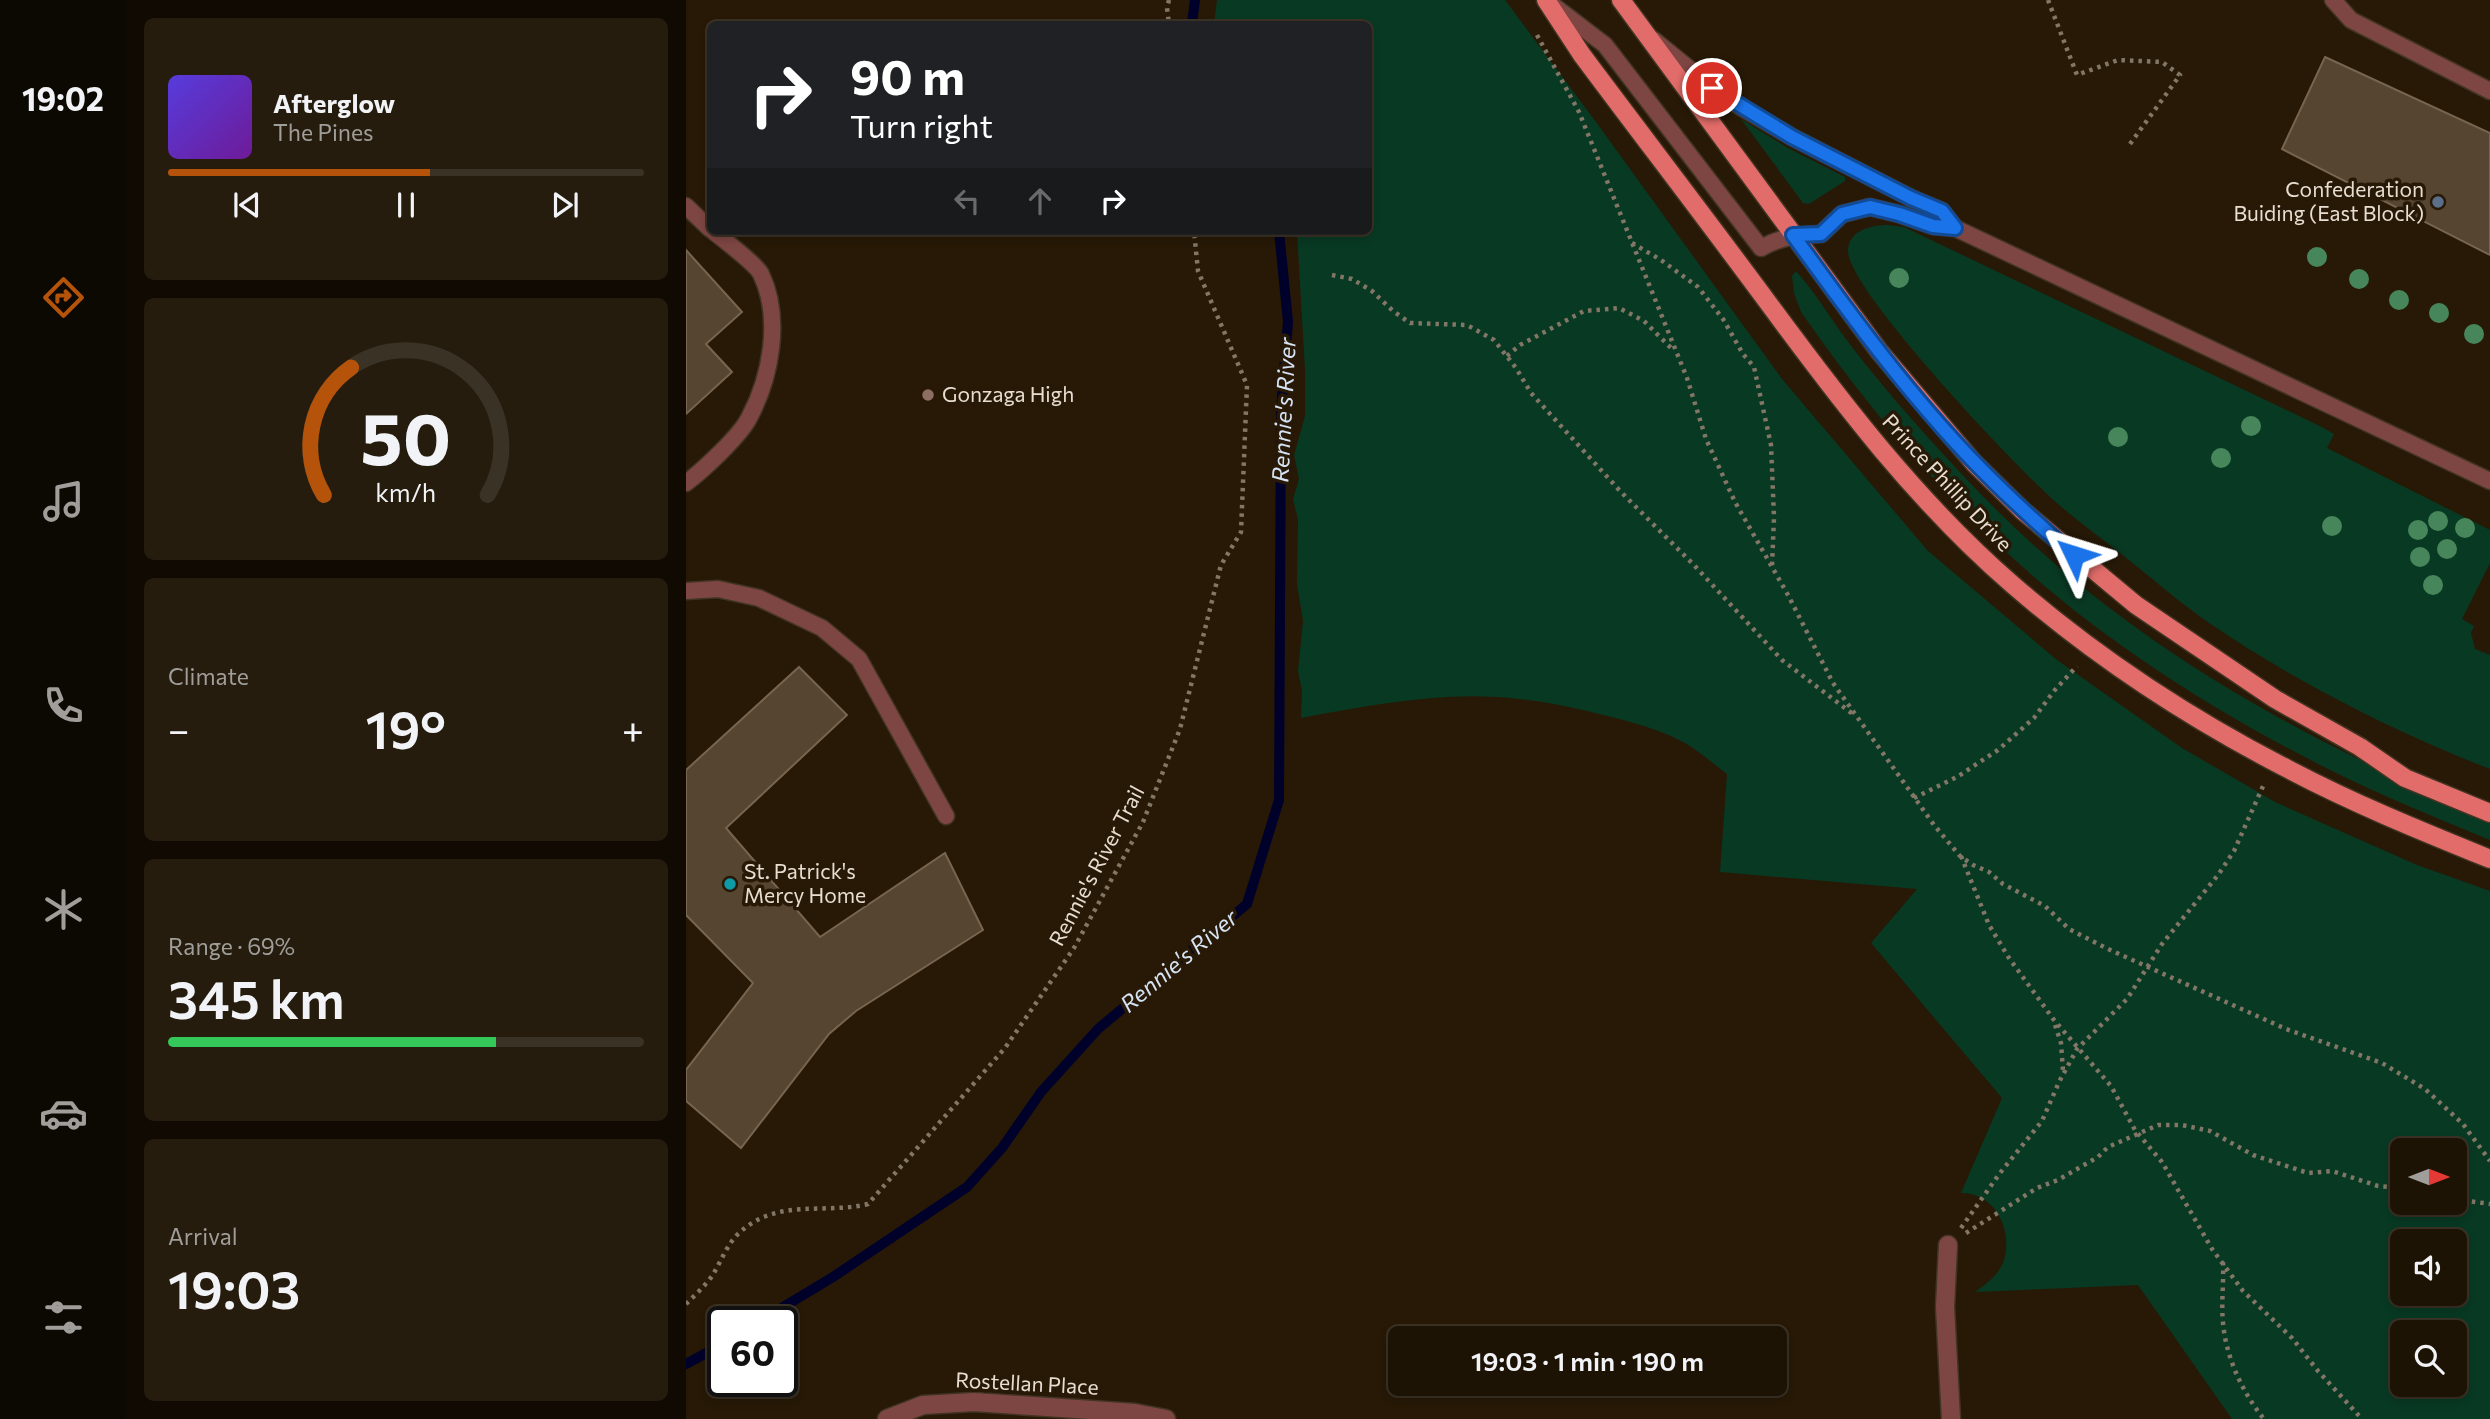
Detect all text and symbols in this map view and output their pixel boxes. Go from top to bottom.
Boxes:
text: 90 m [850,45,965,105]
icon: right [735,49,826,140]
pin [1682,58,1742,118]
icon: arrive [1693,69,1731,107]
text: 19:02 [22,78,104,118]
text: Afterglow [273,87,395,118]
text: Turn right [850,105,993,145]
text: The Pines [273,118,374,146]
place label: Confederation Buiding (East Block) [2233,176,2424,225]
icon: left [948,182,986,220]
icon: ahead [1021,182,1059,220]
icon: right [1094,182,1132,220]
icon: previous [228,186,266,224]
icon: pause [387,186,425,224]
icon: next [546,186,584,224]
marker: Confederation Buiding (East Block) [2430,194,2446,210]
icon: directions [39,273,88,322]
water label: Rennie's River [1265,336,1301,483]
place label: Gonzaga High [942,381,1074,406]
marker: Gonzaga High [920,387,936,403]
text: 50 [361,392,451,481]
street label: Prince Phillip Drive [1878,408,2018,556]
icon: music [39,477,88,526]
text: km/h [376,477,436,507]
position arrow [2037,518,2111,592]
text: Climate [168,662,249,690]
icon: phone [39,681,88,730]
text: 19° [365,696,446,760]
text: − [168,705,190,752]
text: + [622,705,644,752]
street label: Rennie's River Trail [1043,781,1148,950]
place label: St. Patrick's Mercy Home [744,858,866,907]
marker: St. Patrick's Mercy Home [722,876,738,892]
icon: climate [39,885,88,934]
water label: Rennie's River [1114,902,1243,1018]
text: Range · 69% [168,932,295,960]
text: 345 km [168,966,345,1030]
icon: car [39,1089,88,1138]
north arrow [2390,1138,2468,1214]
map controls [2390,1138,2467,1397]
text: Arrival [168,1222,238,1250]
button: sound [2390,1229,2467,1306]
text: 19:03 [168,1256,300,1320]
icon: filters [39,1293,88,1342]
speed limit sign: 60 [707,1306,798,1397]
button: search [2390,1320,2467,1397]
text: 19:03 · 1 min · 190 m [1471,1345,1704,1376]
street label: Rostellan Place [955,1366,1099,1399]

